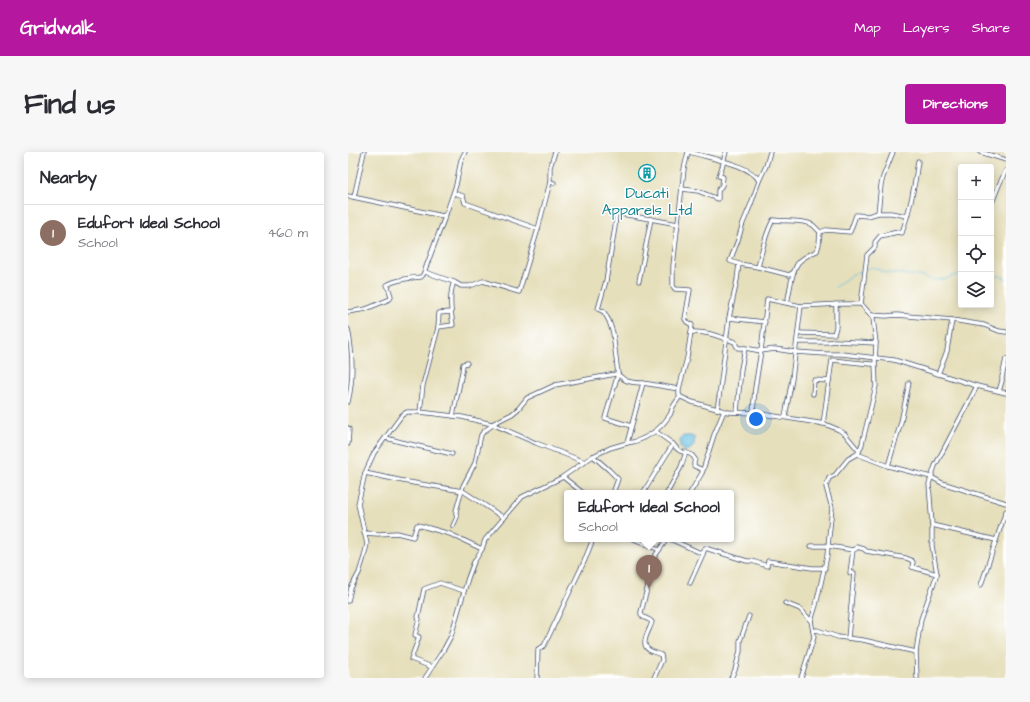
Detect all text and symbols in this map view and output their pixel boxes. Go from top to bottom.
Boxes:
text: Gridwalk [20,15,96,42]
text: Map [854,18,881,38]
text: Layers [903,18,950,38]
text: Share [972,18,1010,38]
button: Directions [905,84,1006,124]
text: Find us [24,85,115,124]
building icon: Ducati Apparels Ltd [637,163,657,183]
map controls [958,164,994,308]
button: + [958,164,994,200]
text: Nearby [40,166,97,190]
place label: Ducati Apparels Ltd [602,183,692,221]
button: − [958,200,994,236]
text: Edufort Ideal School [78,213,220,234]
text: 1 [52,224,54,242]
text: 460 m [267,224,308,242]
text: School [78,234,118,252]
button: locate [958,236,994,272]
button: layers [958,272,994,308]
your location [746,409,766,429]
popup [564,490,734,542]
text: Edufort Ideal School [578,497,720,518]
text: School [578,518,618,536]
pin: 1 [636,555,662,588]

